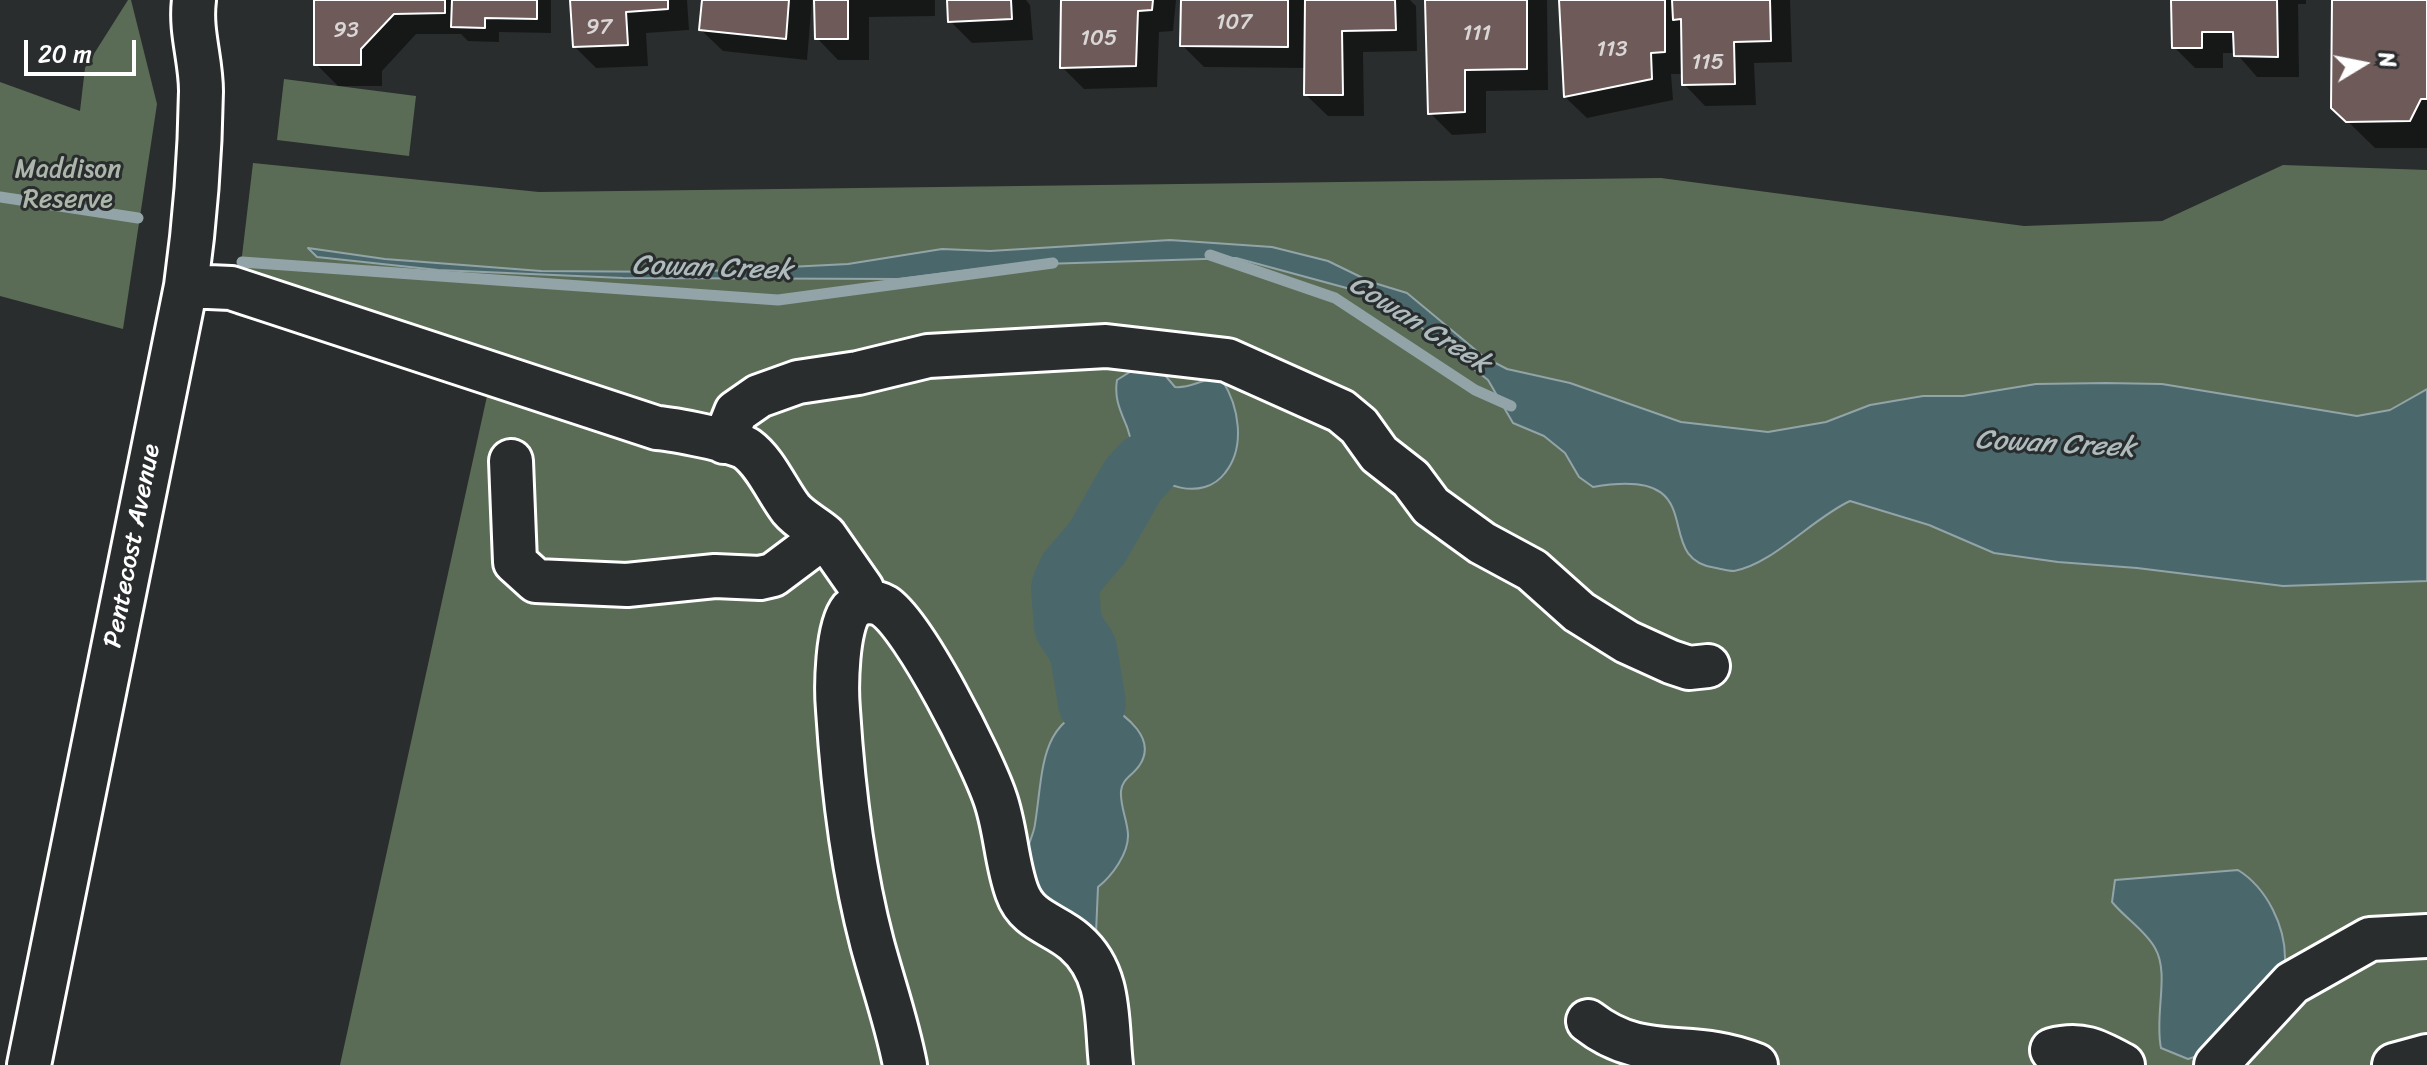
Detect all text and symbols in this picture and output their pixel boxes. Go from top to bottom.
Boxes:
house number: 107 [1216,10,1252,36]
house number: 97 [586,15,612,41]
house number: 93 [333,18,359,44]
house number: 111 [1463,21,1491,47]
scale bar [28,24,140,74]
north arrow [2323,24,2403,104]
house number: 105 [1081,26,1117,52]
text: 20 m [38,33,92,75]
house number: 113 [1597,37,1627,63]
text: N [2367,49,2408,71]
house number: 115 [1692,50,1724,76]
park label: Maddison Reserve [15,154,121,216]
water label: Cowan Creek [631,249,793,289]
water label: Cowan Creek [1342,268,1496,382]
water label: Cowan Creek [1974,424,2136,466]
street label: Pentecost Avenue [98,442,168,650]

